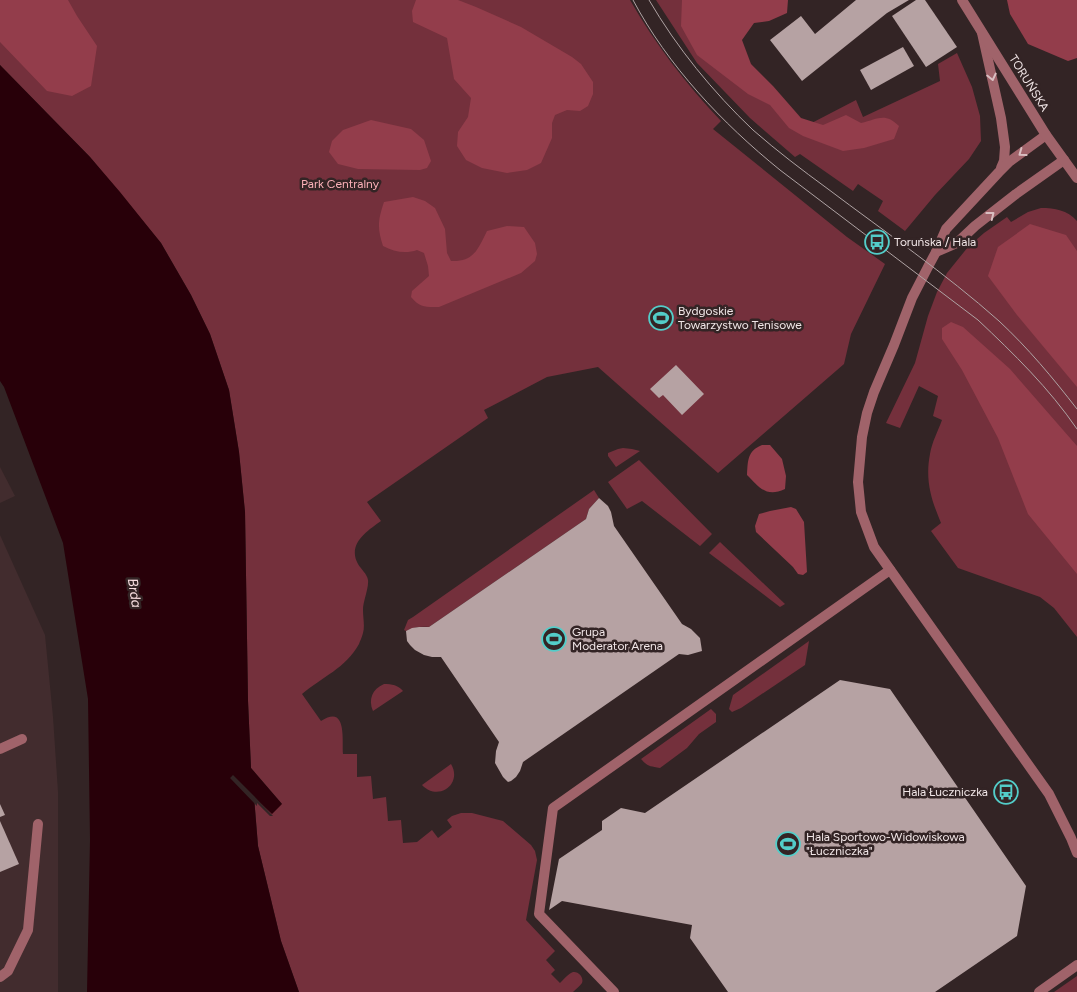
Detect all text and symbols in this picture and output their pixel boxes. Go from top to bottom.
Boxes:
street label: TORUŃSKA [1006,52,1052,114]
one-way arrow [986,73,997,82]
one-way arrow [1018,147,1028,156]
park label: Park Centralny [301,177,380,191]
one-way arrow [985,211,994,220]
bus stop icon: Toruńska / Hala [864,229,890,255]
place label: Toruńska / Hala [894,235,976,249]
place label: Bydgoskie Towarzystwo Tenisowe [678,304,802,332]
sports icon: Bydgoskie Towarzystwo Tenisowe [648,305,674,331]
water label: Brda [124,577,145,609]
place label: Grupa Moderator Arena [572,625,663,653]
sports icon: Grupa Moderator Arena [541,626,567,652]
bus stop icon: Hala Łuczniczka [993,779,1019,805]
place label: Hala Łuczniczka [902,785,988,799]
place label: Hala Sportowo-Widowiskowa "Łuczniczka" [806,830,965,858]
sports icon: Hala Sportowo-Widowiskowa "Łuczniczka" [775,831,801,857]

